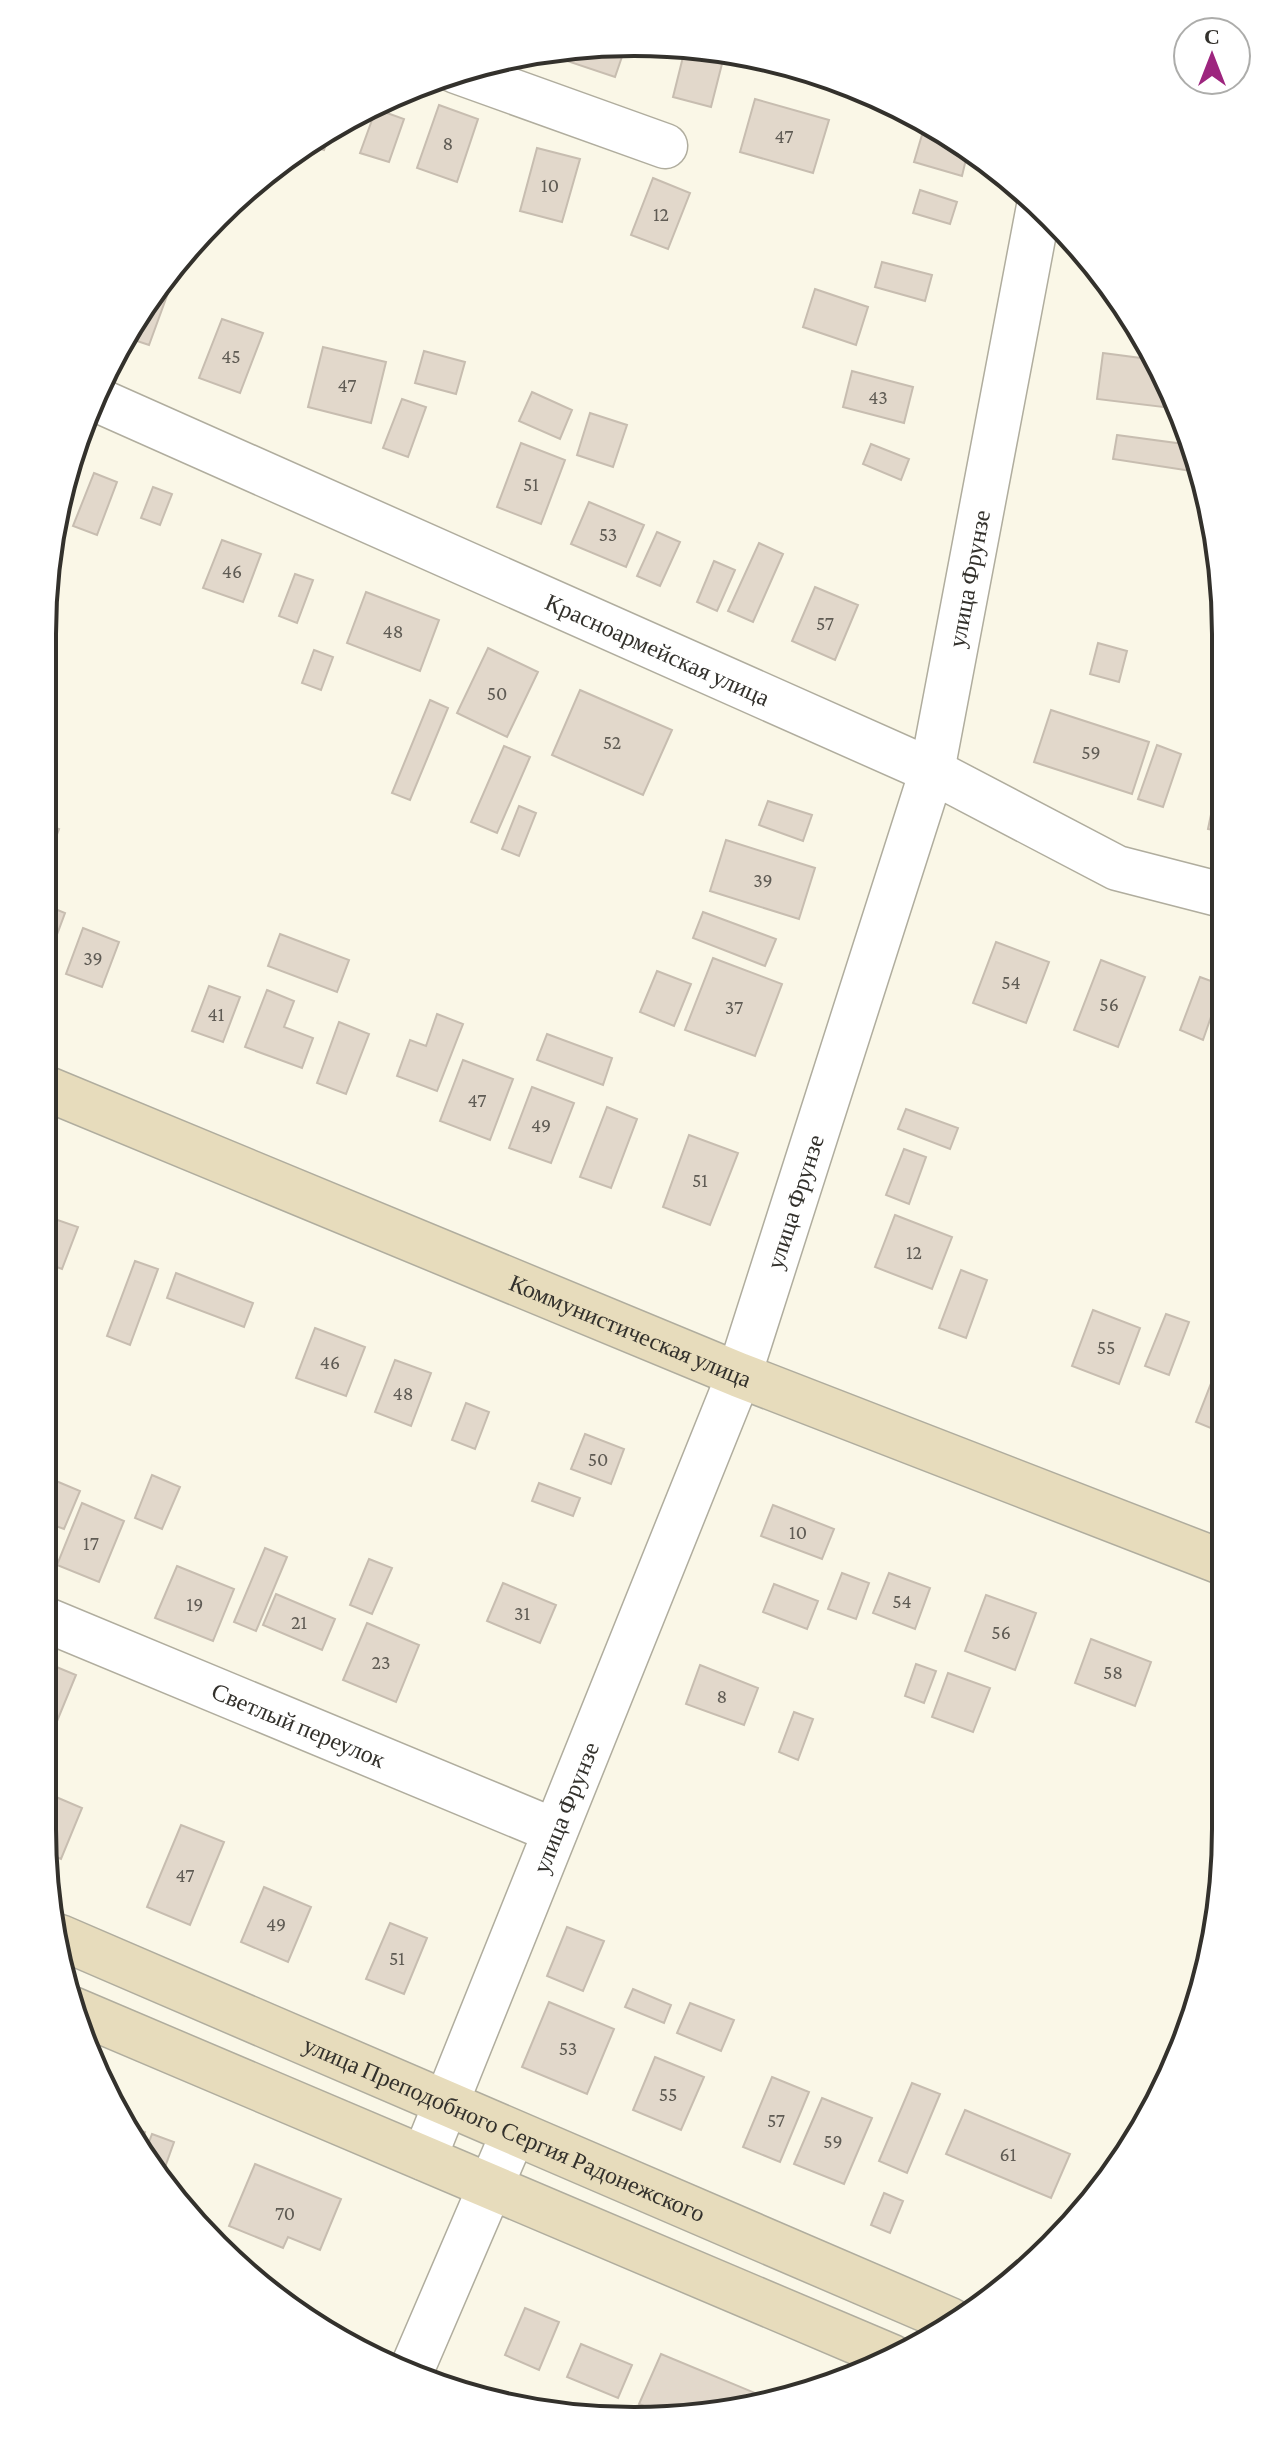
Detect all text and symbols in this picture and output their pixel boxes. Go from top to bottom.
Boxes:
north arrow [1172,16,1252,96]
text: С [1204,24,1220,49]
house number: 47 [775,125,793,147]
house number: 8 [443,132,453,154]
house number: 10 [541,174,559,196]
house number: 12 [653,203,669,225]
house number: 45 [221,345,241,367]
house number: 47 [338,374,356,396]
house number: 43 [868,386,888,408]
house number: 51 [523,473,539,495]
street label: улица Фрунзе [942,507,995,650]
house number: 53 [599,523,617,545]
house number: 46 [222,560,242,582]
street label: Красноармейская улица [541,587,774,711]
house number: 57 [816,612,834,634]
house number: 48 [383,620,403,642]
house number: 50 [487,682,507,704]
house number: 52 [603,731,621,753]
house number: 59 [1081,741,1101,763]
house number: 39 [753,869,773,891]
house number: 39 [83,947,103,969]
house number: 54 [1001,971,1021,993]
house number: 56 [1099,993,1119,1015]
house number: 37 [725,996,743,1018]
house number: 41 [208,1003,224,1025]
house number: 47 [468,1089,486,1111]
house number: 49 [531,1114,551,1136]
street label: улица Фрунзе [760,1131,828,1272]
house number: 51 [692,1169,708,1191]
house number: 12 [906,1241,922,1263]
street label: Коммунистическая улица [506,1268,756,1392]
house number: 55 [1097,1336,1115,1358]
house number: 46 [320,1351,340,1373]
house number: 48 [393,1382,413,1404]
house number: 50 [588,1448,608,1470]
house number: 10 [789,1521,807,1543]
house number: 17 [83,1532,99,1554]
house number: 54 [892,1590,912,1612]
house number: 19 [187,1593,203,1615]
house number: 31 [514,1602,530,1624]
house number: 21 [291,1611,307,1633]
house number: 56 [991,1621,1011,1643]
house number: 23 [371,1651,391,1673]
house number: 58 [1103,1661,1123,1683]
street label: Светлый переулок [208,1677,390,1773]
house number: 8 [717,1685,727,1707]
street label: улица Фрунзе [527,1738,604,1877]
house number: 47 [176,1864,194,1886]
house number: 49 [266,1913,286,1935]
house number: 51 [389,1947,405,1969]
street label: улица Преподобного Сергия Радонежского [300,2030,709,2227]
house number: 53 [559,2037,577,2059]
house number: 55 [659,2083,677,2105]
house number: 57 [767,2109,785,2131]
house number: 59 [823,2130,843,2152]
house number: 61 [1000,2143,1016,2165]
house number: 70 [275,2202,295,2224]

